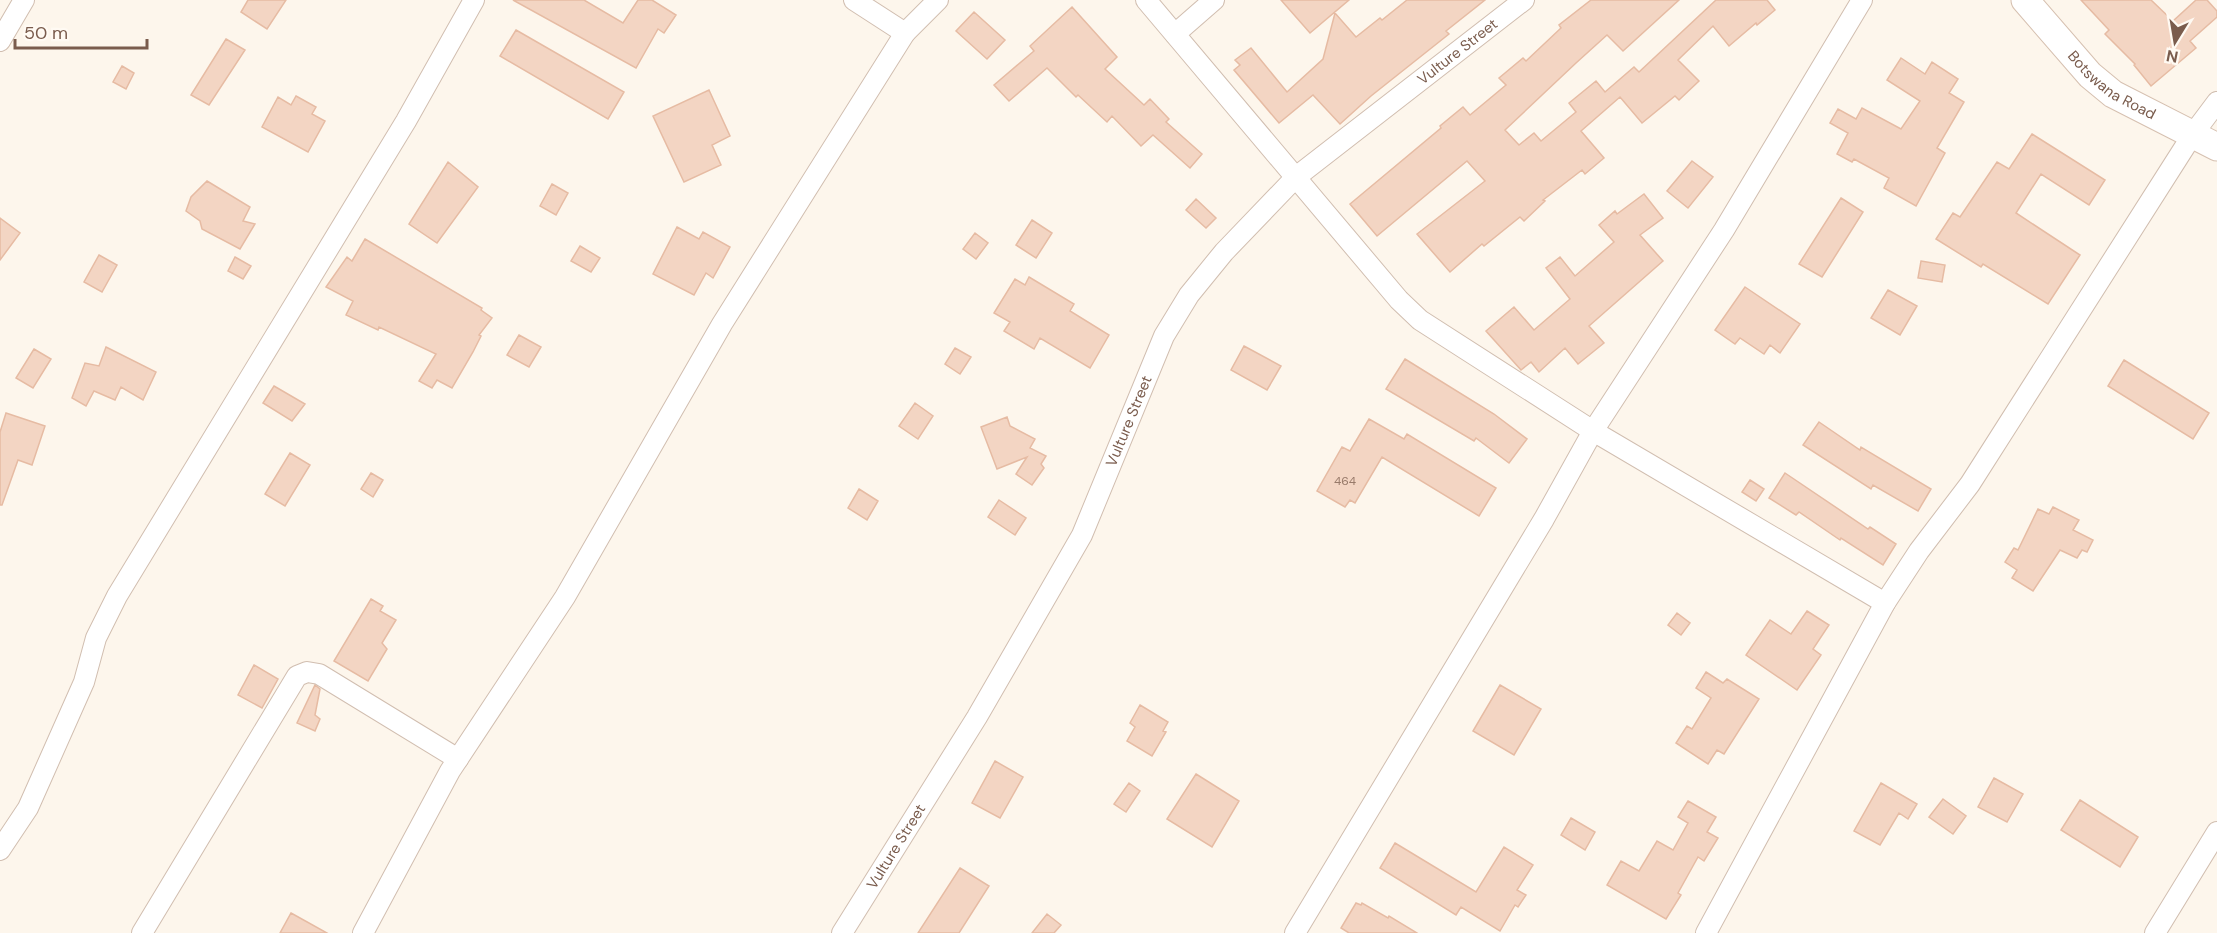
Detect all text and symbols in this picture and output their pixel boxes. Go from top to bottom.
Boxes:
scale bar [15,12,147,50]
north arrow [2145,12,2205,72]
street label: Vulture Street [1413,14,1502,89]
text: 50 m [24,21,68,45]
text: N [2165,45,2180,68]
street label: Botswana Road [2063,46,2159,124]
street label: Vulture Street [1101,373,1157,470]
house number: 464 [1334,473,1356,489]
street label: Vulture Street [862,800,930,893]

